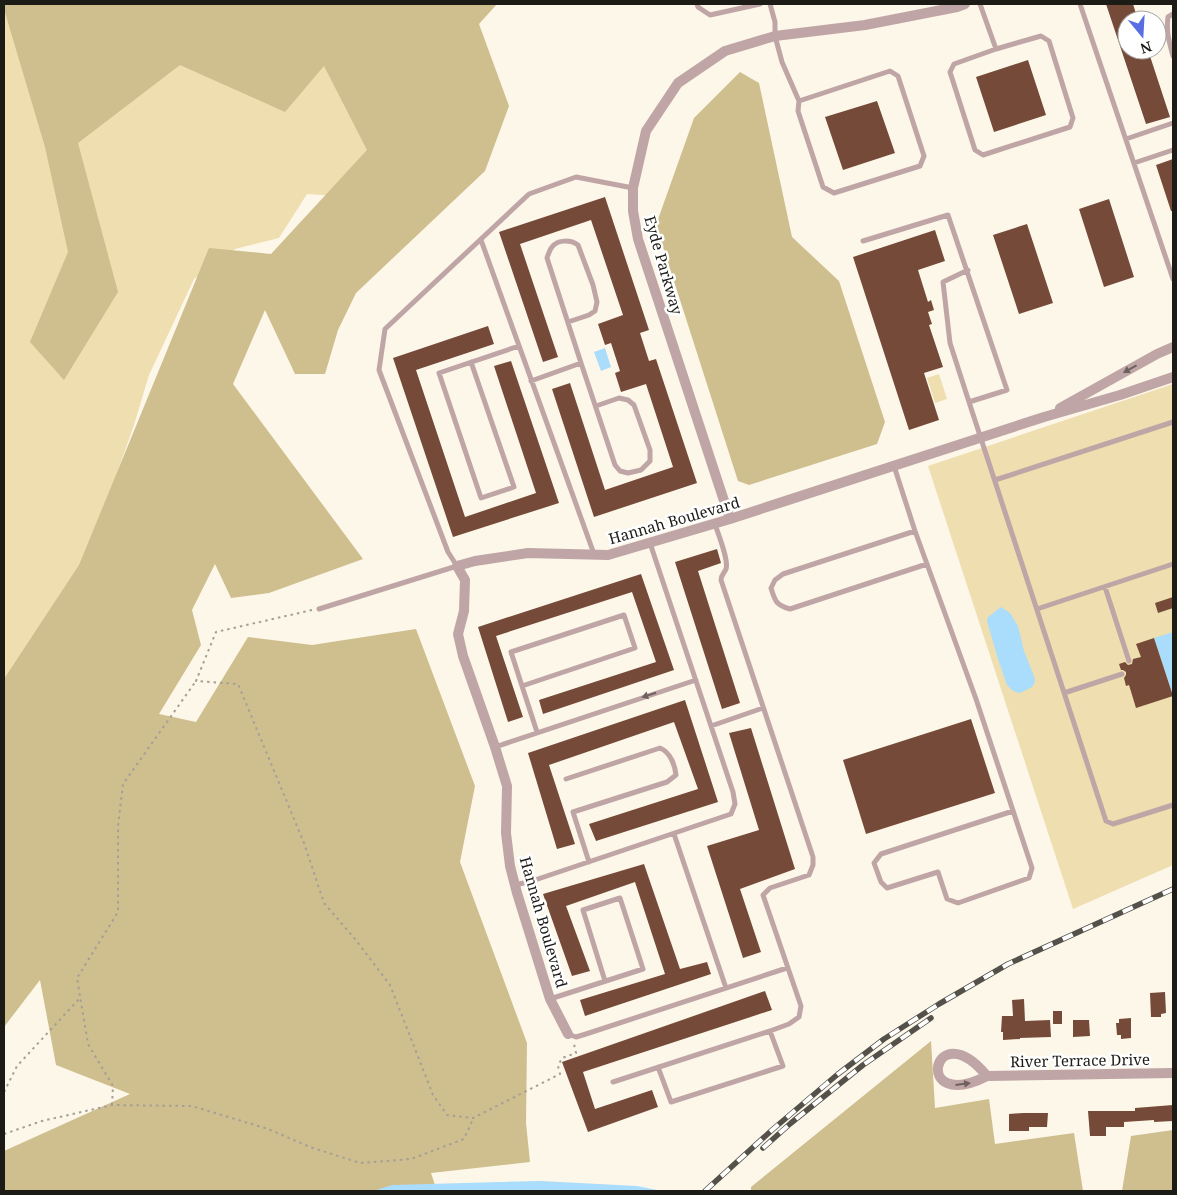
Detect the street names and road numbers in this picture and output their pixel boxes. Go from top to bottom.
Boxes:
street label: Eyde Parkway [640,213,688,317]
street label: Hannah Boulevard [606,492,742,548]
street label: Hannah Boulevard [516,854,572,990]
street label: River Terrace Drive [1010,1049,1150,1071]

